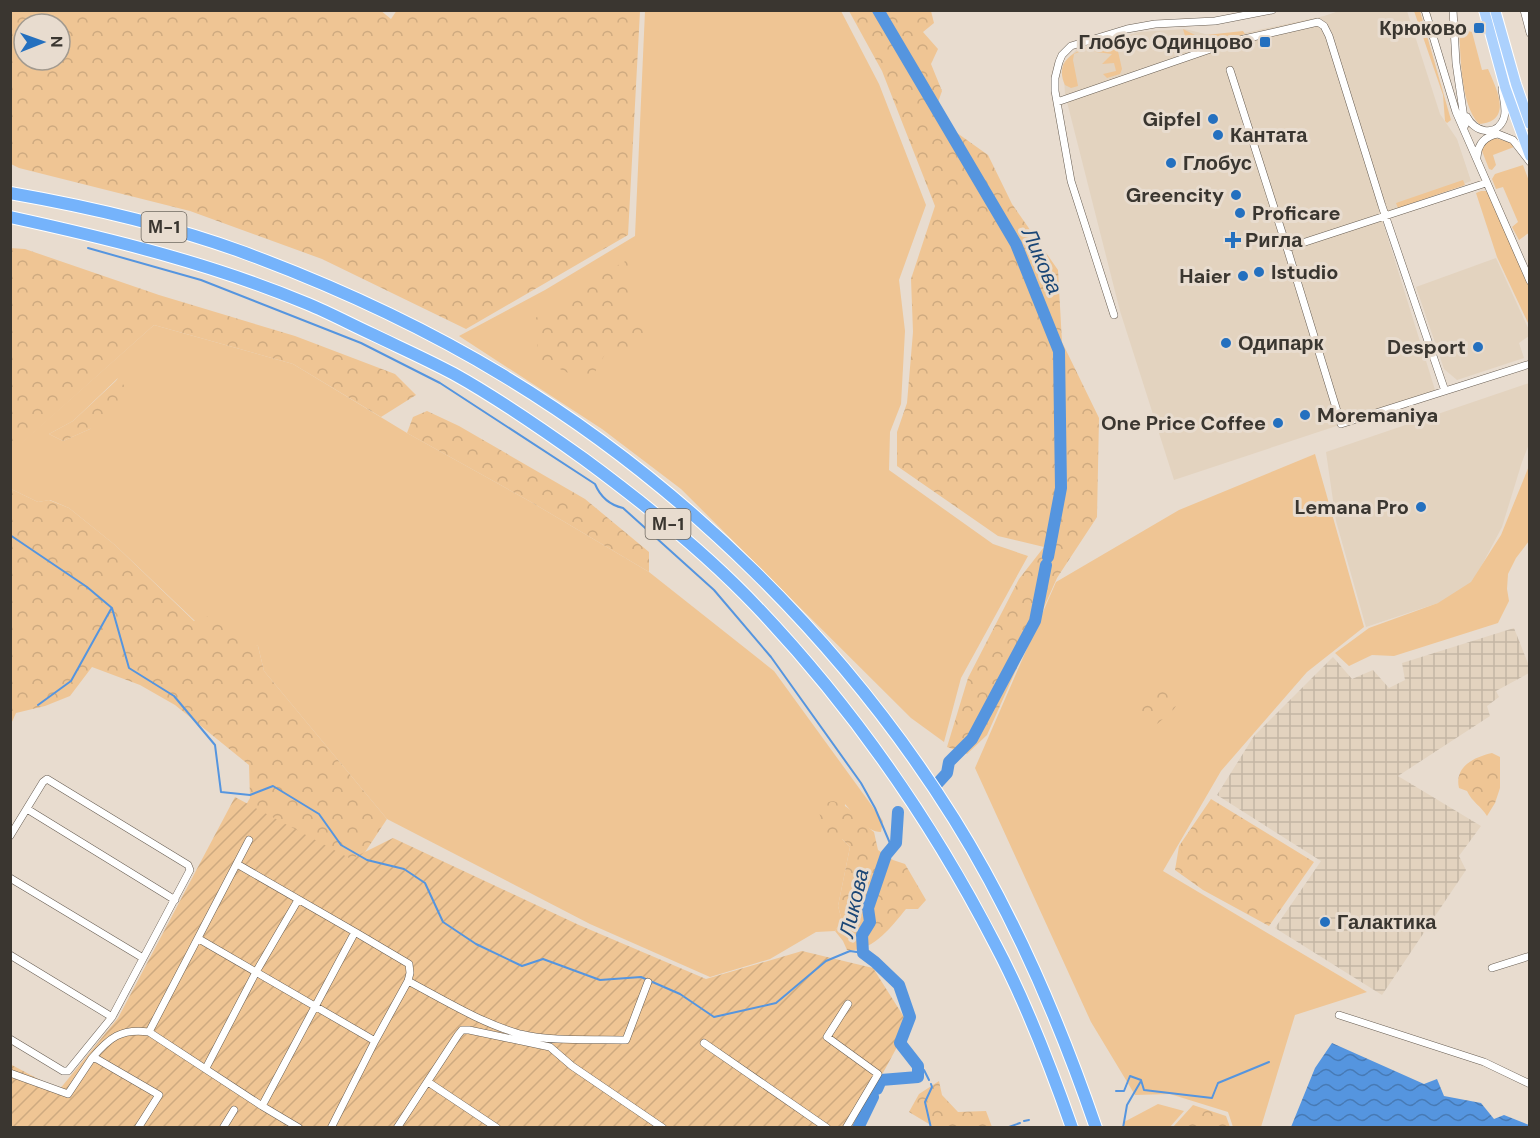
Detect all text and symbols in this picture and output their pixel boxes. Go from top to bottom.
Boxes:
north arrow [12,12,72,72]
place label: Крюково [1379,15,1467,41]
marker: Крюково [1472,21,1486,35]
place label: Глобус Одинцово [1079,29,1253,55]
marker: Глобус Одинцово [1258,35,1272,49]
text: N [46,36,67,48]
place label: Gipfel [1142,106,1201,132]
marker: Gipfel [1206,112,1220,126]
place label: Кантата [1230,122,1308,148]
marker: Кантата [1211,128,1225,142]
place label: Глобус [1183,150,1252,176]
marker: Глобус [1164,156,1178,170]
place label: Greencity [1126,182,1224,208]
marker: Greencity [1229,188,1243,202]
place label: Proficare [1252,200,1341,226]
marker: Proficare [1233,206,1247,220]
road number: М-1 [142,212,186,242]
water label: Ликова [1014,222,1069,299]
place label: Ригла [1245,227,1303,253]
marker: Ригла [1226,233,1240,247]
place label: Istudio [1271,259,1339,285]
place label: Haier [1179,263,1231,289]
marker: Istudio [1252,265,1266,279]
marker: Haier [1236,269,1250,283]
place label: Одипарк [1238,330,1324,356]
place label: Desport [1387,334,1466,360]
marker: Одипарк [1219,336,1233,350]
marker: Desport [1471,340,1485,354]
place label: Moremaniya [1317,402,1438,428]
marker: Moremaniya [1298,408,1312,422]
place label: One Price Coffee [1101,410,1266,436]
marker: One Price Coffee [1271,416,1285,430]
place label: Lemana Pro [1294,494,1409,520]
marker: Lemana Pro [1414,500,1428,514]
road number: М-1 [646,509,690,539]
water label: Ликова [832,866,875,942]
place label: Галактика [1337,909,1437,935]
marker: Галактика [1318,915,1332,929]

